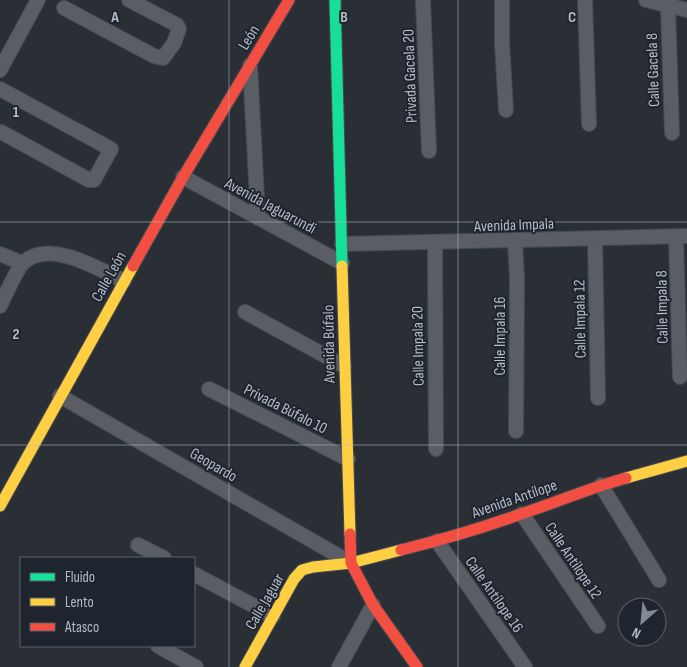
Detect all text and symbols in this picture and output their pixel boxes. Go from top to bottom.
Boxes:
text: A [110,8,119,27]
text: B [340,8,348,27]
text: C [568,8,576,27]
street label: León [235,22,264,54]
street label: Privada Gacela 20 [399,29,422,123]
street label: Calle Gacela 8 [643,33,664,107]
text: 1 [13,103,20,122]
street label: Avenida Jaguarundi [220,174,319,238]
street label: Avenida Impala [473,215,554,236]
street label: Calle León [88,248,131,305]
street label: Calle Impala 8 [652,270,673,344]
street label: Calle Impala 12 [570,279,591,359]
street label: Calle Impala 16 [491,296,510,376]
street label: Avenida Búfalo [319,305,340,384]
street label: Calle Impala 20 [408,306,429,386]
text: 2 [12,325,20,344]
street label: Privada Búfalo 10 [240,380,330,438]
street label: Geopardo [186,444,240,486]
street label: Avenida Antílope [468,476,560,523]
street label: Calle Antílope 12 [540,519,605,603]
street label: Calle Antílope 16 [461,553,527,637]
legend [20,557,195,647]
text: Fluido [65,568,95,587]
street label: Calle Jaguar [242,570,289,633]
text: Lento [65,593,94,612]
north arrow [617,597,667,647]
text: Atasco [64,618,99,637]
text: N [629,624,644,642]

